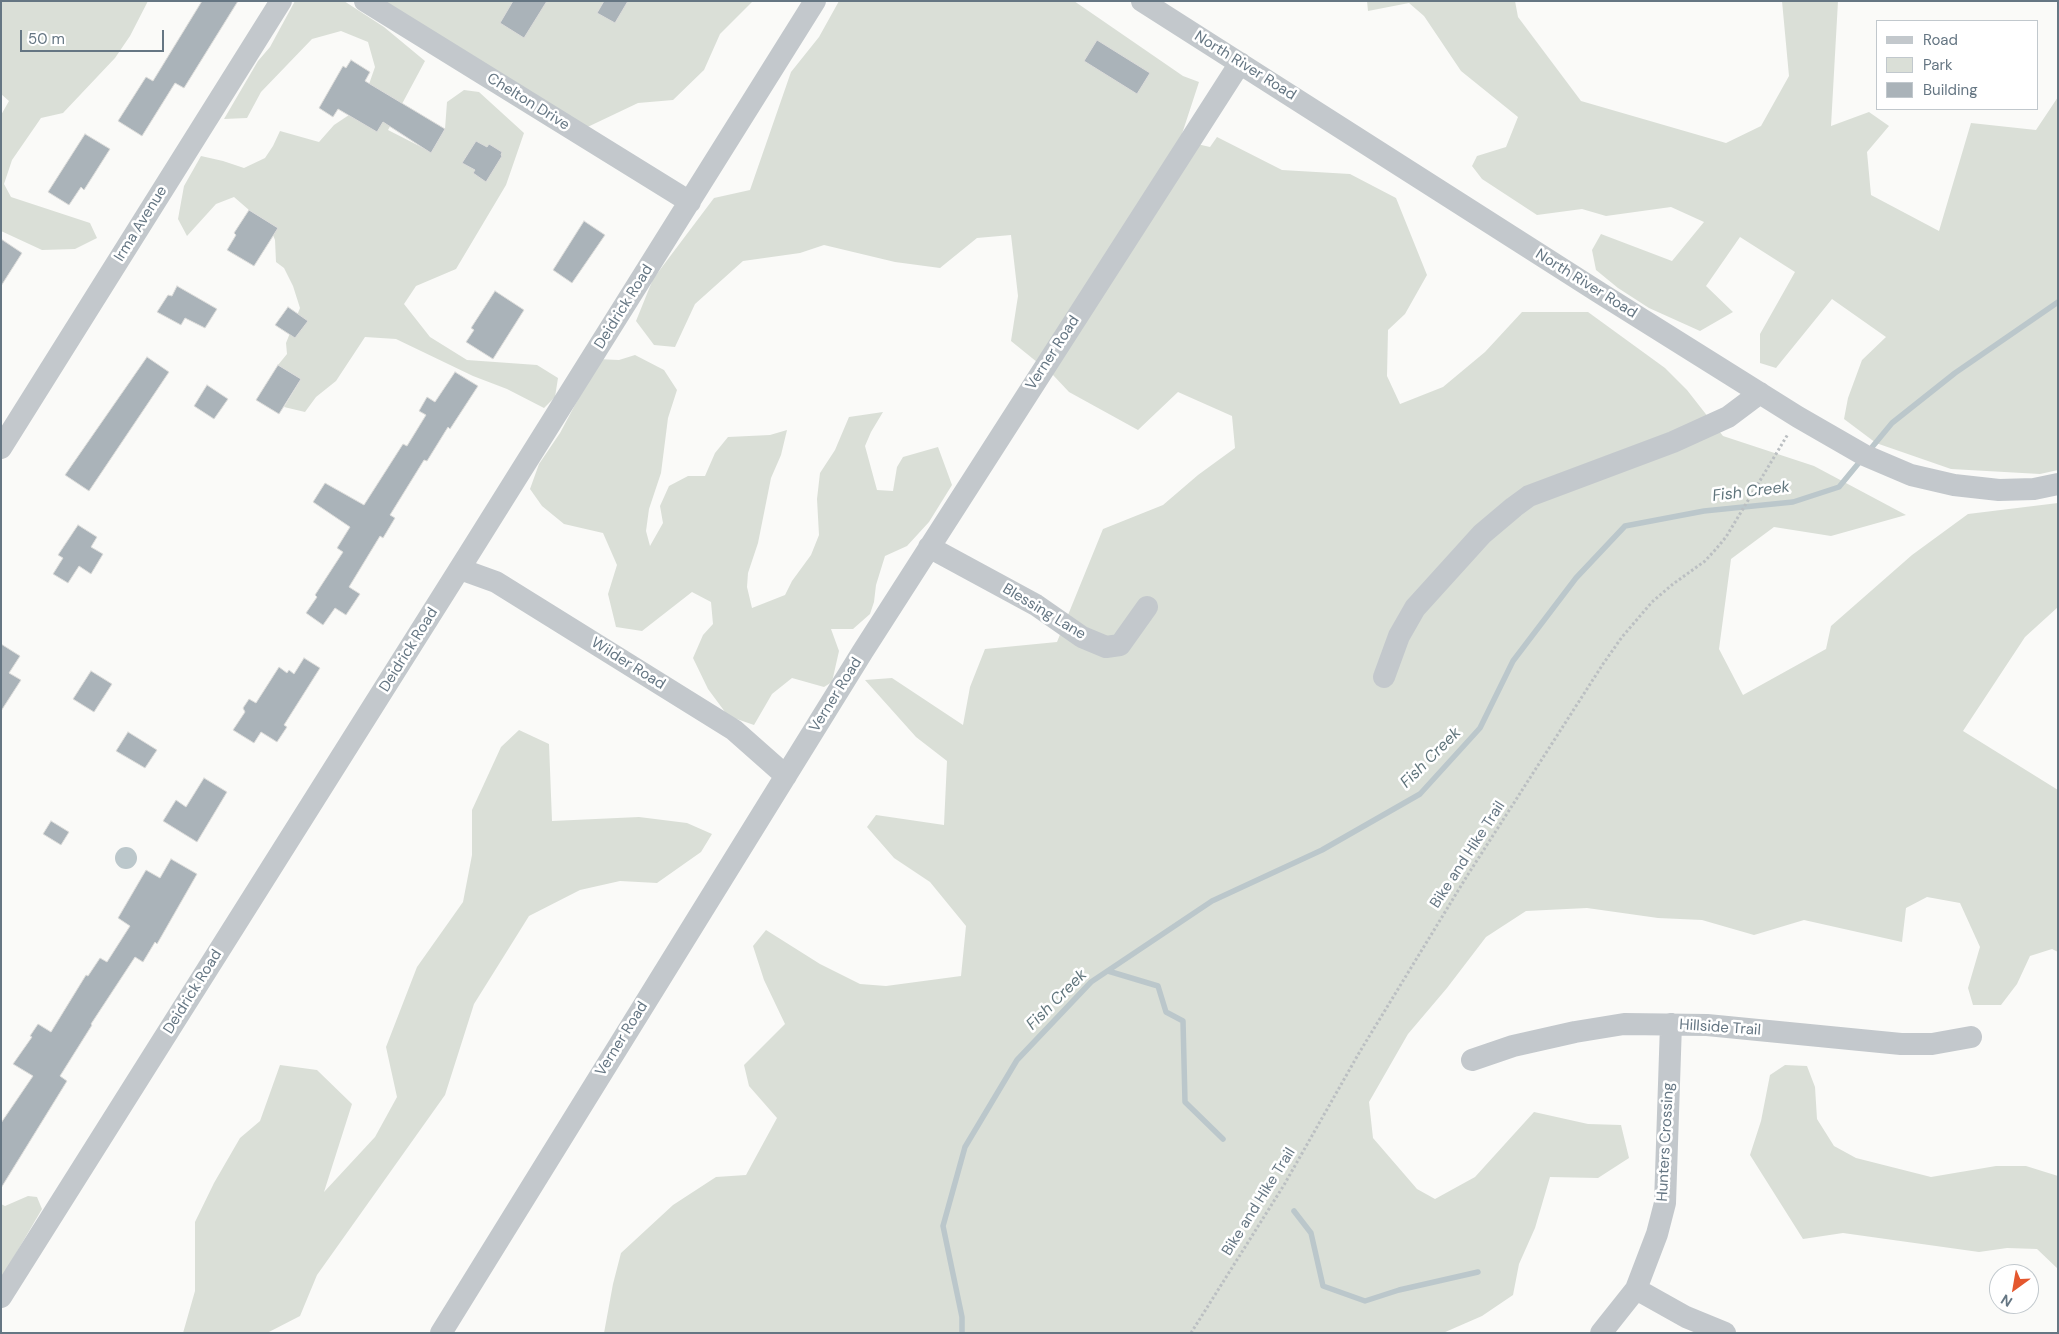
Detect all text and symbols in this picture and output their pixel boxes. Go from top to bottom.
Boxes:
scale bar [22,20,166,52]
legend [1876,20,2039,110]
street label: North River Road [1191,28,1299,104]
text: 50 m [28,29,65,49]
text: Road [1923,30,1958,50]
text: Park [1923,55,1953,75]
street label: Chelton Drive [483,69,573,135]
text: Building [1923,80,1978,100]
street label: Irma Avenue [111,183,171,265]
street label: North River Road [1532,246,1640,322]
street label: Deidrick Road [591,262,657,352]
street label: Verner Road [1022,313,1084,393]
water label: Fish Creek [1711,478,1791,506]
street label: Blessing Lane [999,580,1089,644]
street label: Deidrick Road [376,605,442,695]
street label: Wilder Road [588,634,668,694]
street label: Verner Road [806,654,866,736]
water label: Fish Creek [1397,724,1465,792]
street label: Bike and Hike Trail [1427,798,1509,912]
street label: Deidrick Road [160,947,226,1037]
water label: Fish Creek [1023,966,1091,1034]
street label: Verner Road [592,998,652,1080]
street label: Hillside Trail [1679,1016,1761,1040]
street label: Hunters Crossing [1654,1082,1678,1202]
street label: Bike and Hike Trail [1219,1145,1299,1259]
north arrow [1989,1264,2039,1314]
text: N [1997,1291,2016,1311]

